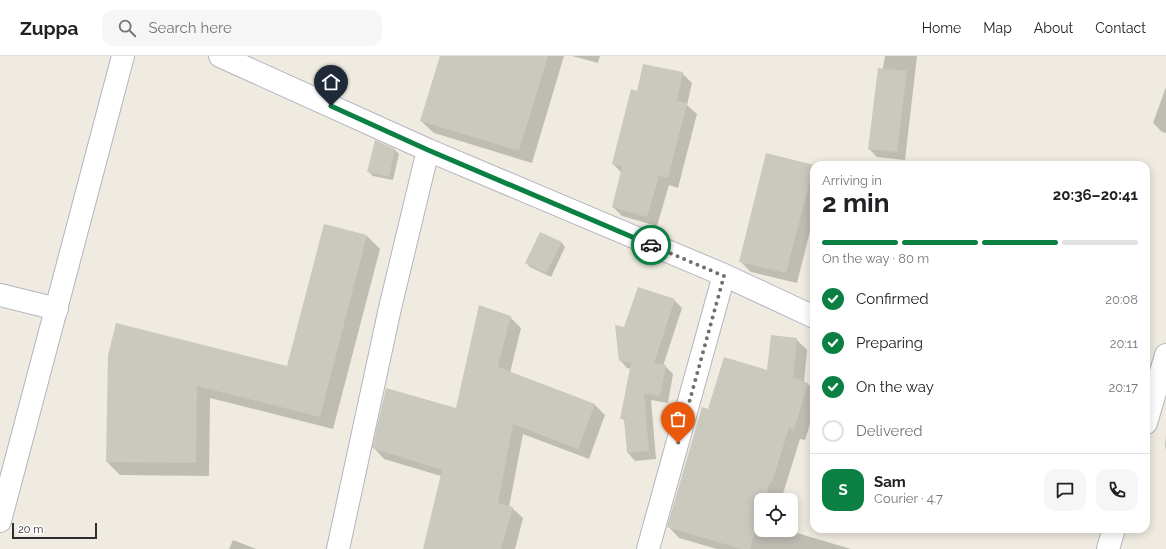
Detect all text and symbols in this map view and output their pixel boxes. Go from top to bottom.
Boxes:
search box [102,10,382,46]
text: Zuppa [20,17,78,39]
icon: search [116,17,138,39]
text: Search here [148,19,232,37]
text: Home [922,20,961,36]
text: Map [983,20,1012,36]
text: About [1034,20,1073,36]
text: Contact [1095,20,1146,36]
pin [314,65,348,106]
icon: home [320,71,342,93]
text: Arriving in [822,173,882,188]
text: 20:36–20:41 [1053,186,1138,204]
text: 2 min [822,188,889,218]
courier [631,225,671,265]
icon: car [640,234,662,256]
text: On the way · 80 m [822,251,929,266]
icon: check [822,288,844,310]
text: Confirmed [856,290,929,308]
text: 20:08 [1105,292,1138,307]
icon: check [822,332,844,354]
text: Preparing [856,334,923,352]
text: 20:11 [1110,336,1138,351]
icon: check [822,376,844,398]
text: On the way [856,378,934,396]
text: 20:17 [1108,380,1138,395]
pin [661,402,695,443]
icon: bag [667,408,689,430]
text: Delivered [856,422,923,440]
button: chat [1044,469,1086,511]
button: phone [1096,469,1138,511]
text: Sam [874,473,906,491]
text: S [838,481,848,499]
text: Courier · 4.7 [874,491,943,506]
map controls [754,493,798,537]
button: locate [754,493,798,537]
scale bar [12,521,97,540]
text: 20 m [18,523,43,536]

